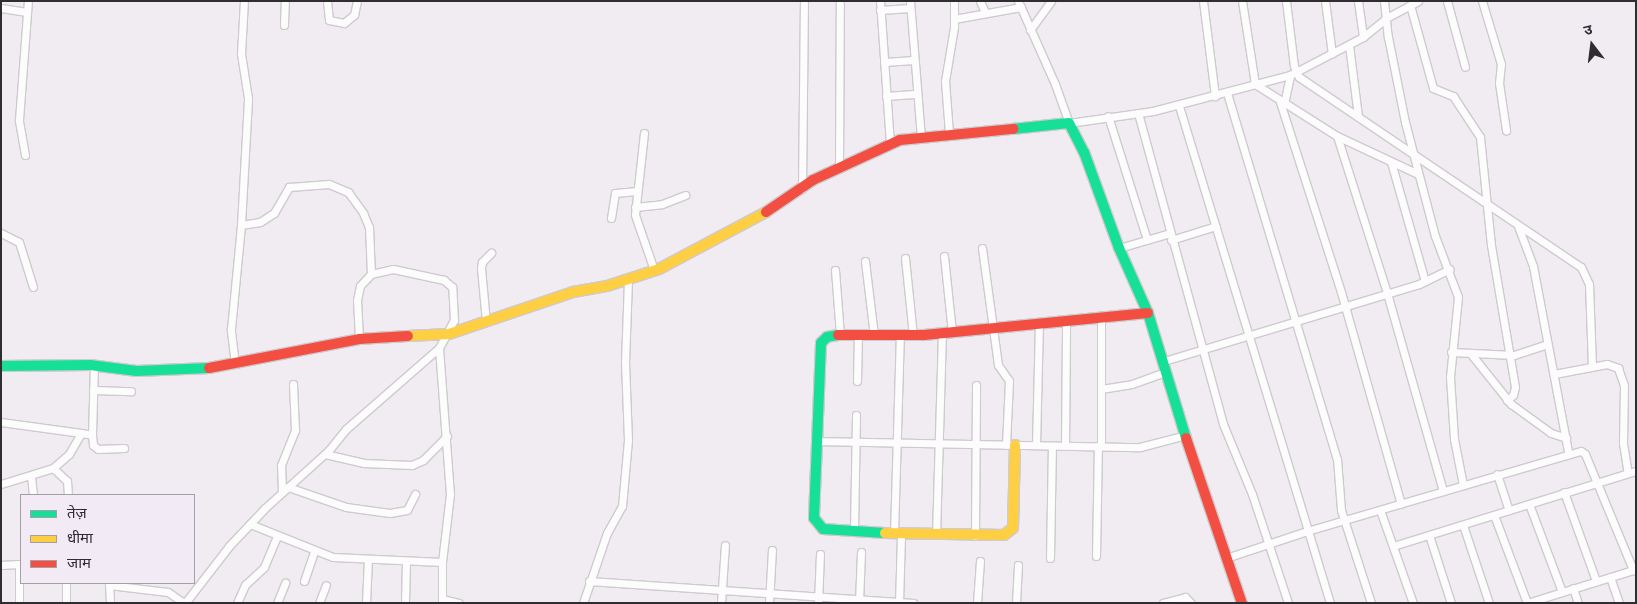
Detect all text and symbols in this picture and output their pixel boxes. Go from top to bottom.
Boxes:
north arrow [1567,20,1617,70]
text: उ [1582,20,1595,41]
legend [20,494,195,584]
text: तेज़ [67,503,87,524]
text: धीमा [67,528,93,549]
text: जाम [67,553,91,574]

